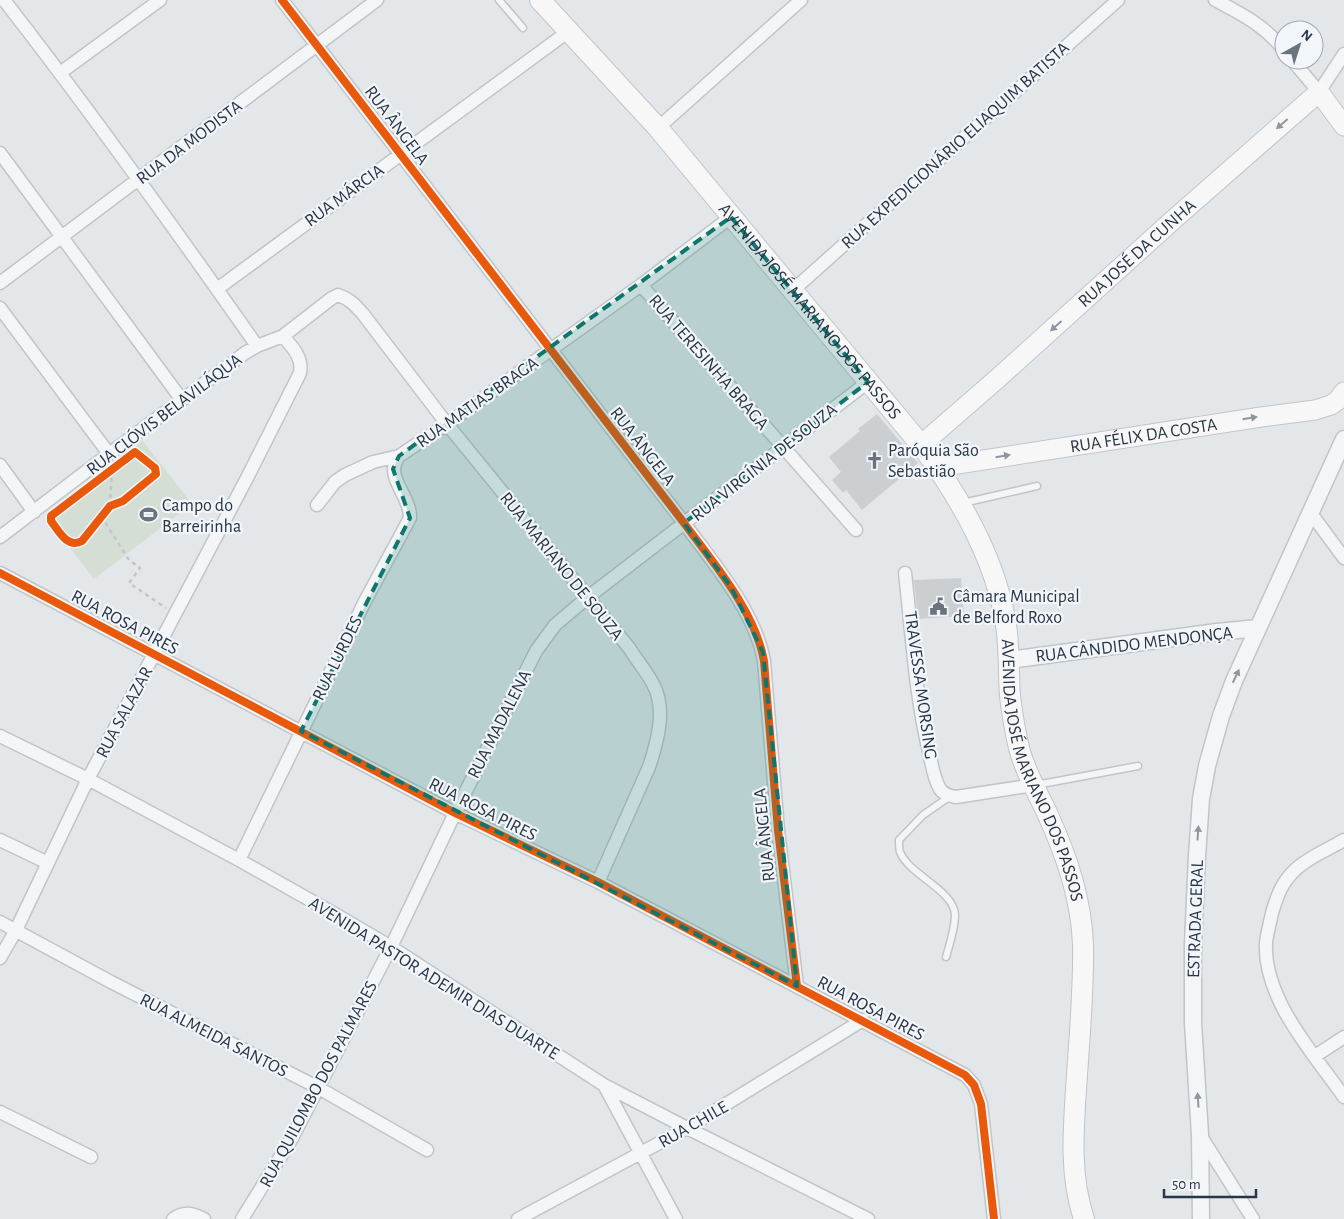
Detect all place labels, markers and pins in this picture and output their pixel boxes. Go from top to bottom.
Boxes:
place label: Paróquia São Sebastião [888,442,979,481]
church icon: Paróquia São Sebastião [864,450,884,470]
place label: Campo do Barreirinha [162,497,241,536]
sports icon: Campo do Barreirinha [138,505,158,525]
place label: Câmara Municipal de Belford Roxo [953,588,1080,627]
public building icon: Câmara Municipal de Belford Roxo [929,596,949,616]

